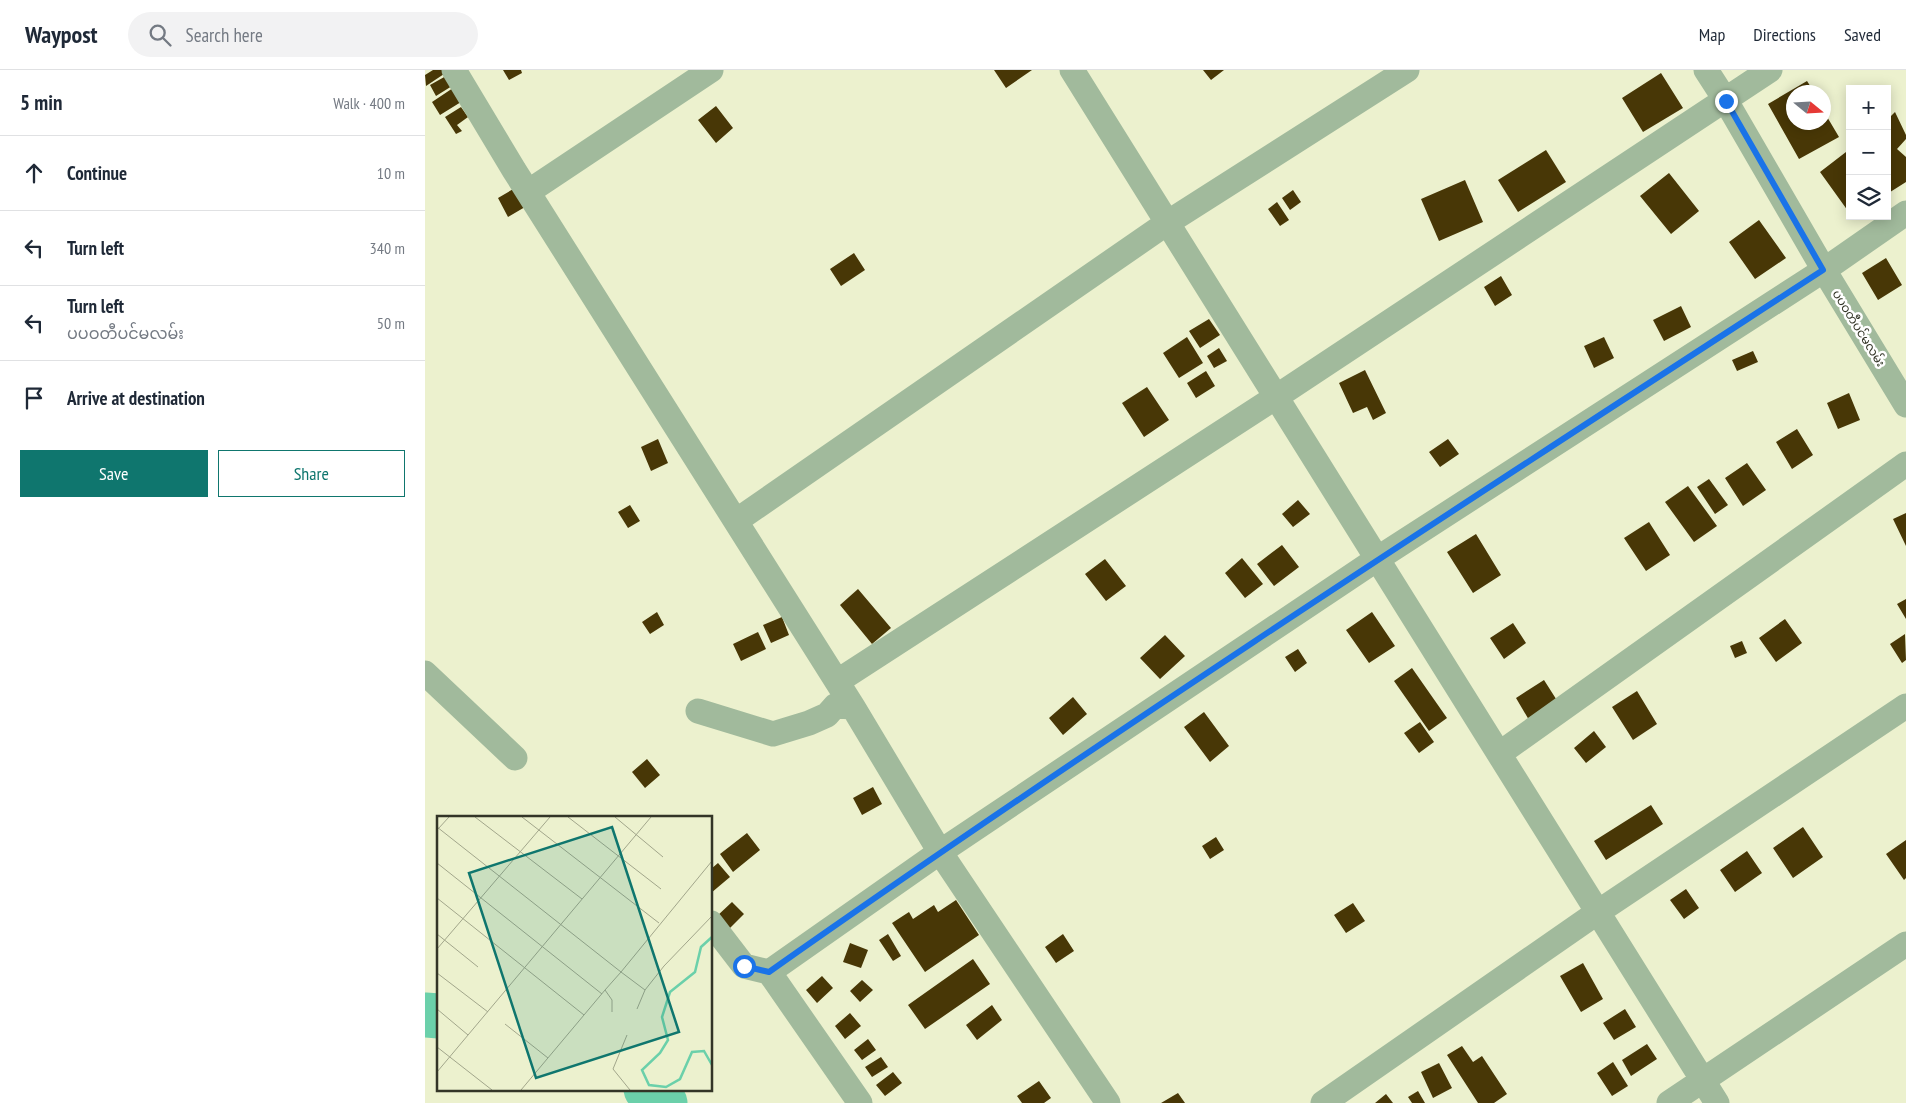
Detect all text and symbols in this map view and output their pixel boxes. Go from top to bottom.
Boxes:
search box [128,12,478,57]
text: Waypost [25,19,98,50]
icon: search [146,21,174,49]
text: Search here [186,23,263,47]
text: Map [1699,23,1725,46]
text: Directions [1753,23,1816,46]
text: Saved [1844,23,1881,46]
north arrow [1786,85,1831,130]
map controls [1846,85,1891,220]
button: + [1846,85,1891,130]
text: 5 min [20,89,62,116]
route end [1715,90,1738,113]
text: Walk · 400 m [333,93,405,113]
button: − [1846,130,1891,175]
icon: ahead [20,159,48,187]
text: Continue [67,161,127,185]
text: 10 m [377,163,405,183]
button: layers [1846,175,1891,220]
icon: left [20,234,48,262]
text: Turn left [67,236,124,260]
text: 340 m [370,238,405,258]
street label: ပပဝတီပင်မလမ်း [1829,286,1889,369]
text: Turn left [67,294,124,318]
icon: left [20,309,48,337]
text: 50 m [377,313,405,333]
text: ပပဝတီပင်မလမ်း [67,323,184,343]
icon: arrive [20,384,48,412]
text: Arrive at destination [67,386,205,410]
button: Save [20,450,208,497]
button: Share [218,450,405,497]
inset map [437,816,713,1090]
route start [733,955,756,978]

